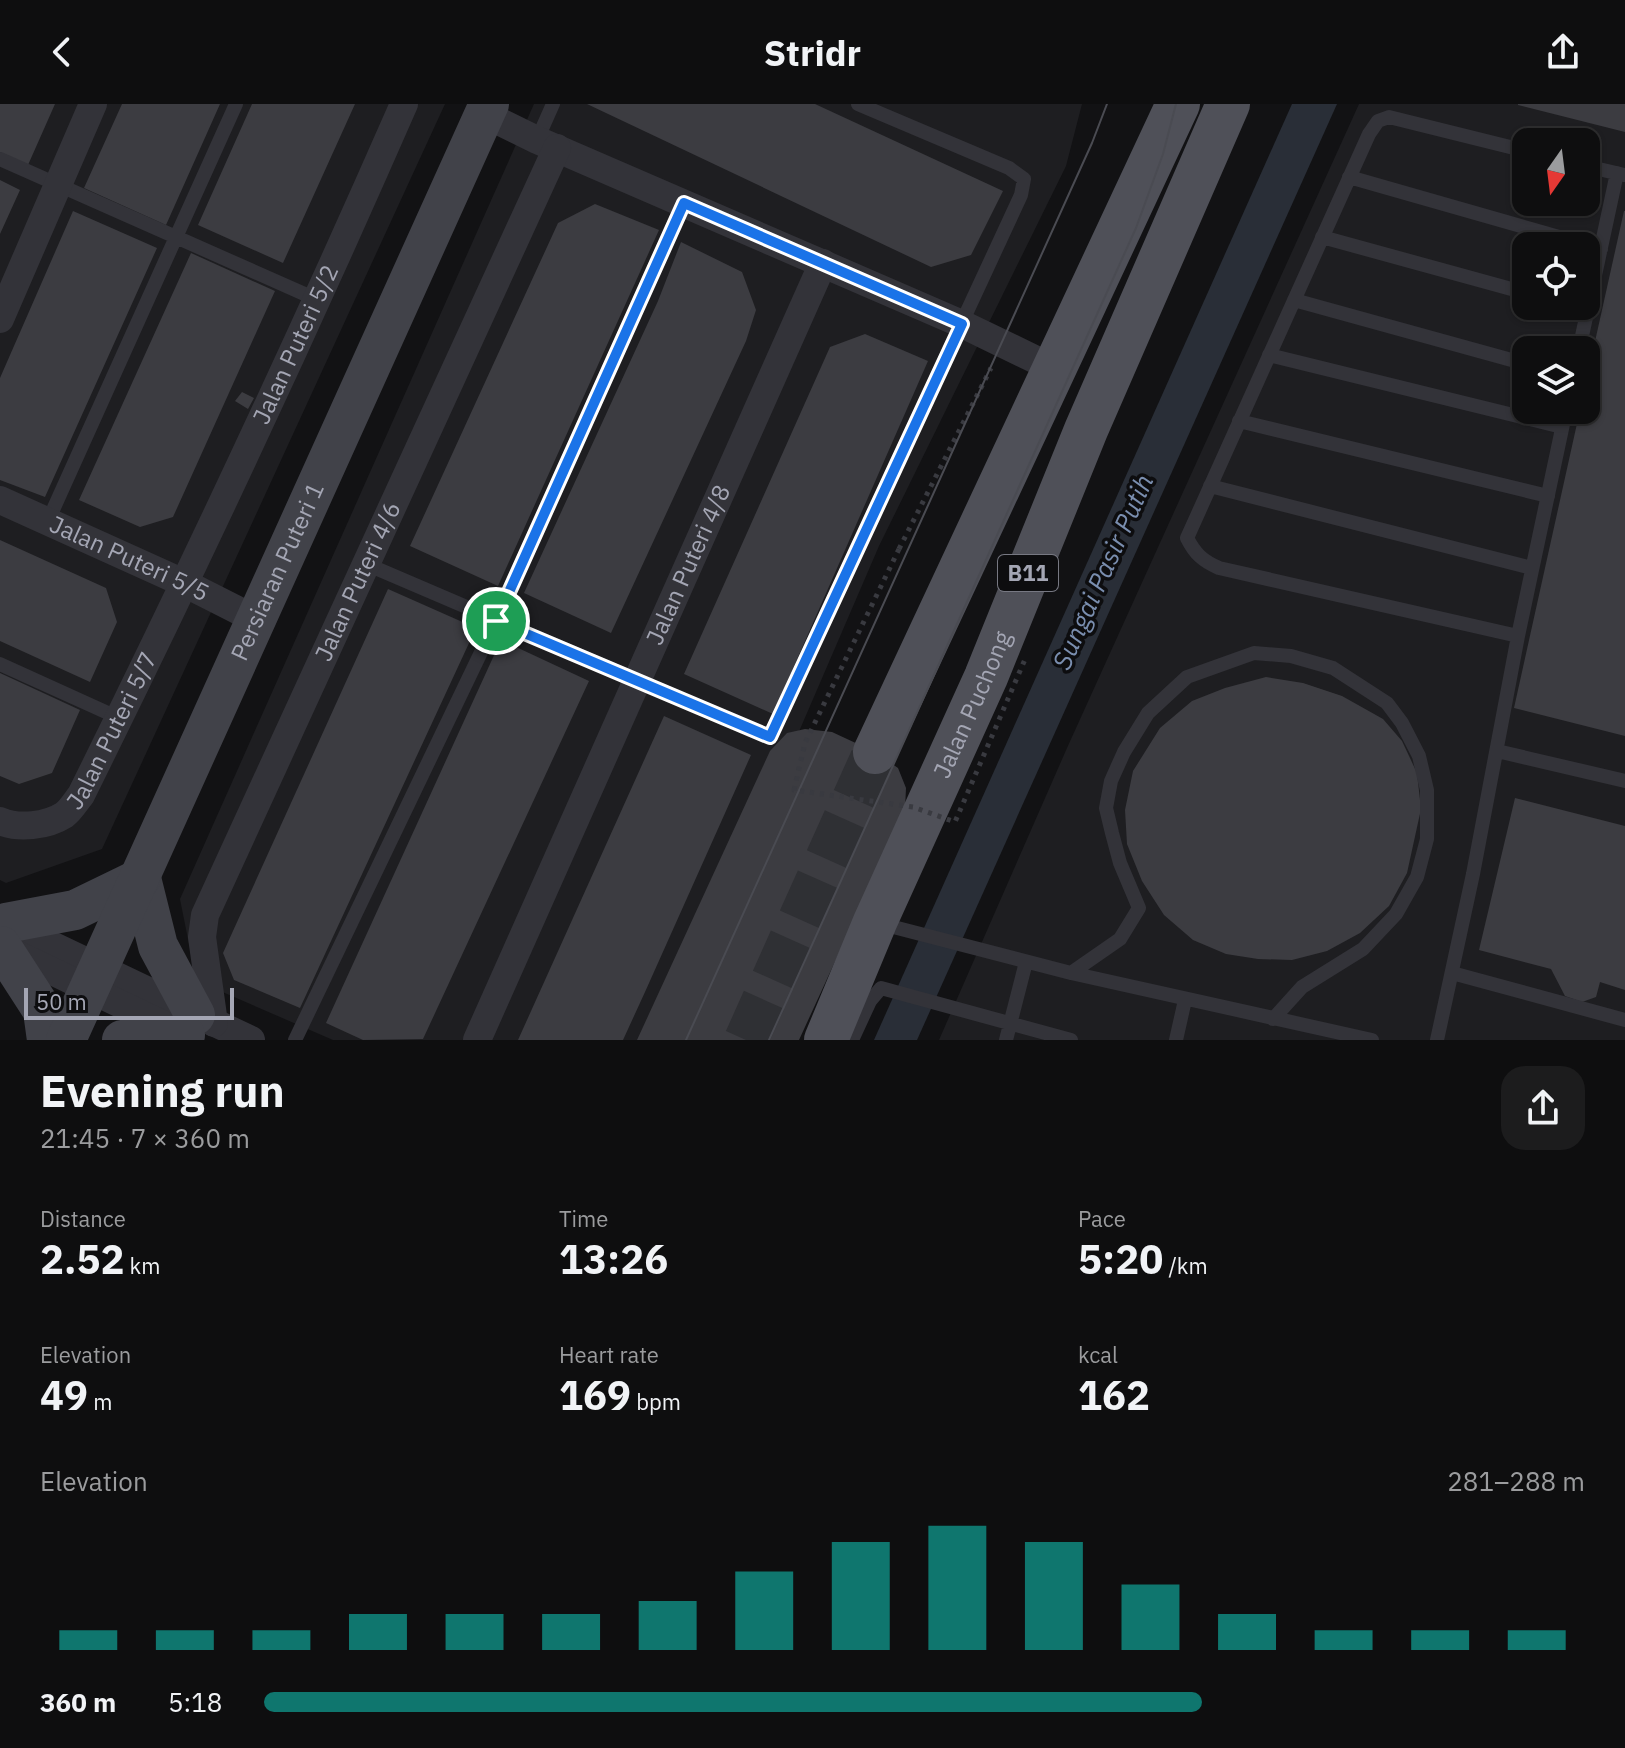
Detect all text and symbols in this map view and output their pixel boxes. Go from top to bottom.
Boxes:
text: Stridr [764,29,861,76]
icon: back [40,30,84,74]
icon: share [1541,30,1585,74]
north arrow [1512,128,1600,216]
map controls [1512,128,1600,424]
button: locate [1512,232,1600,320]
street label: Jalan Puteri 5/2 [245,259,345,429]
button: layers [1512,336,1600,424]
water label: Sungai Pasir Putih [1044,469,1160,675]
street label: Persiaran Puteri 1 [223,477,331,665]
street label: Jalan Puteri 4/8 [638,480,737,650]
street label: Jalan Puteri 4/6 [307,496,408,666]
street label: Jalan Puteri 5/5 [45,508,215,608]
road number: B11 [998,555,1058,591]
pin [462,587,530,655]
icon: arrive [474,599,518,643]
street label: Jalan Puchong [925,626,1018,783]
street label: Jalan Puteri 5/7 [59,646,164,815]
scale bar [24,984,234,1020]
text: 50 m [36,987,87,1016]
text: Evening run [40,1062,285,1119]
button: share [1501,1066,1585,1150]
text: 21:45 · 7 × 360 m [40,1121,250,1155]
text: Distance [40,1204,126,1233]
text: Time [559,1204,608,1233]
text: Pace [1078,1204,1126,1233]
text: 2.52 [40,1233,124,1285]
text: 13:26 [559,1233,668,1285]
text: 5:20 [1078,1233,1163,1285]
text: km [124,1251,160,1280]
text: /km [1163,1251,1208,1280]
text: Elevation [40,1340,131,1369]
text: Heart rate [559,1340,659,1369]
text: kcal [1078,1340,1118,1369]
text: 49 [40,1369,88,1421]
text: 169 [559,1369,631,1421]
text: 162 [1078,1369,1150,1421]
text: m [88,1387,112,1416]
text: bpm [631,1387,681,1416]
text: Elevation [40,1464,148,1498]
text: 281–288 m [1447,1464,1585,1498]
text: 360 m [40,1685,116,1719]
text: 5:18 [168,1685,222,1719]

